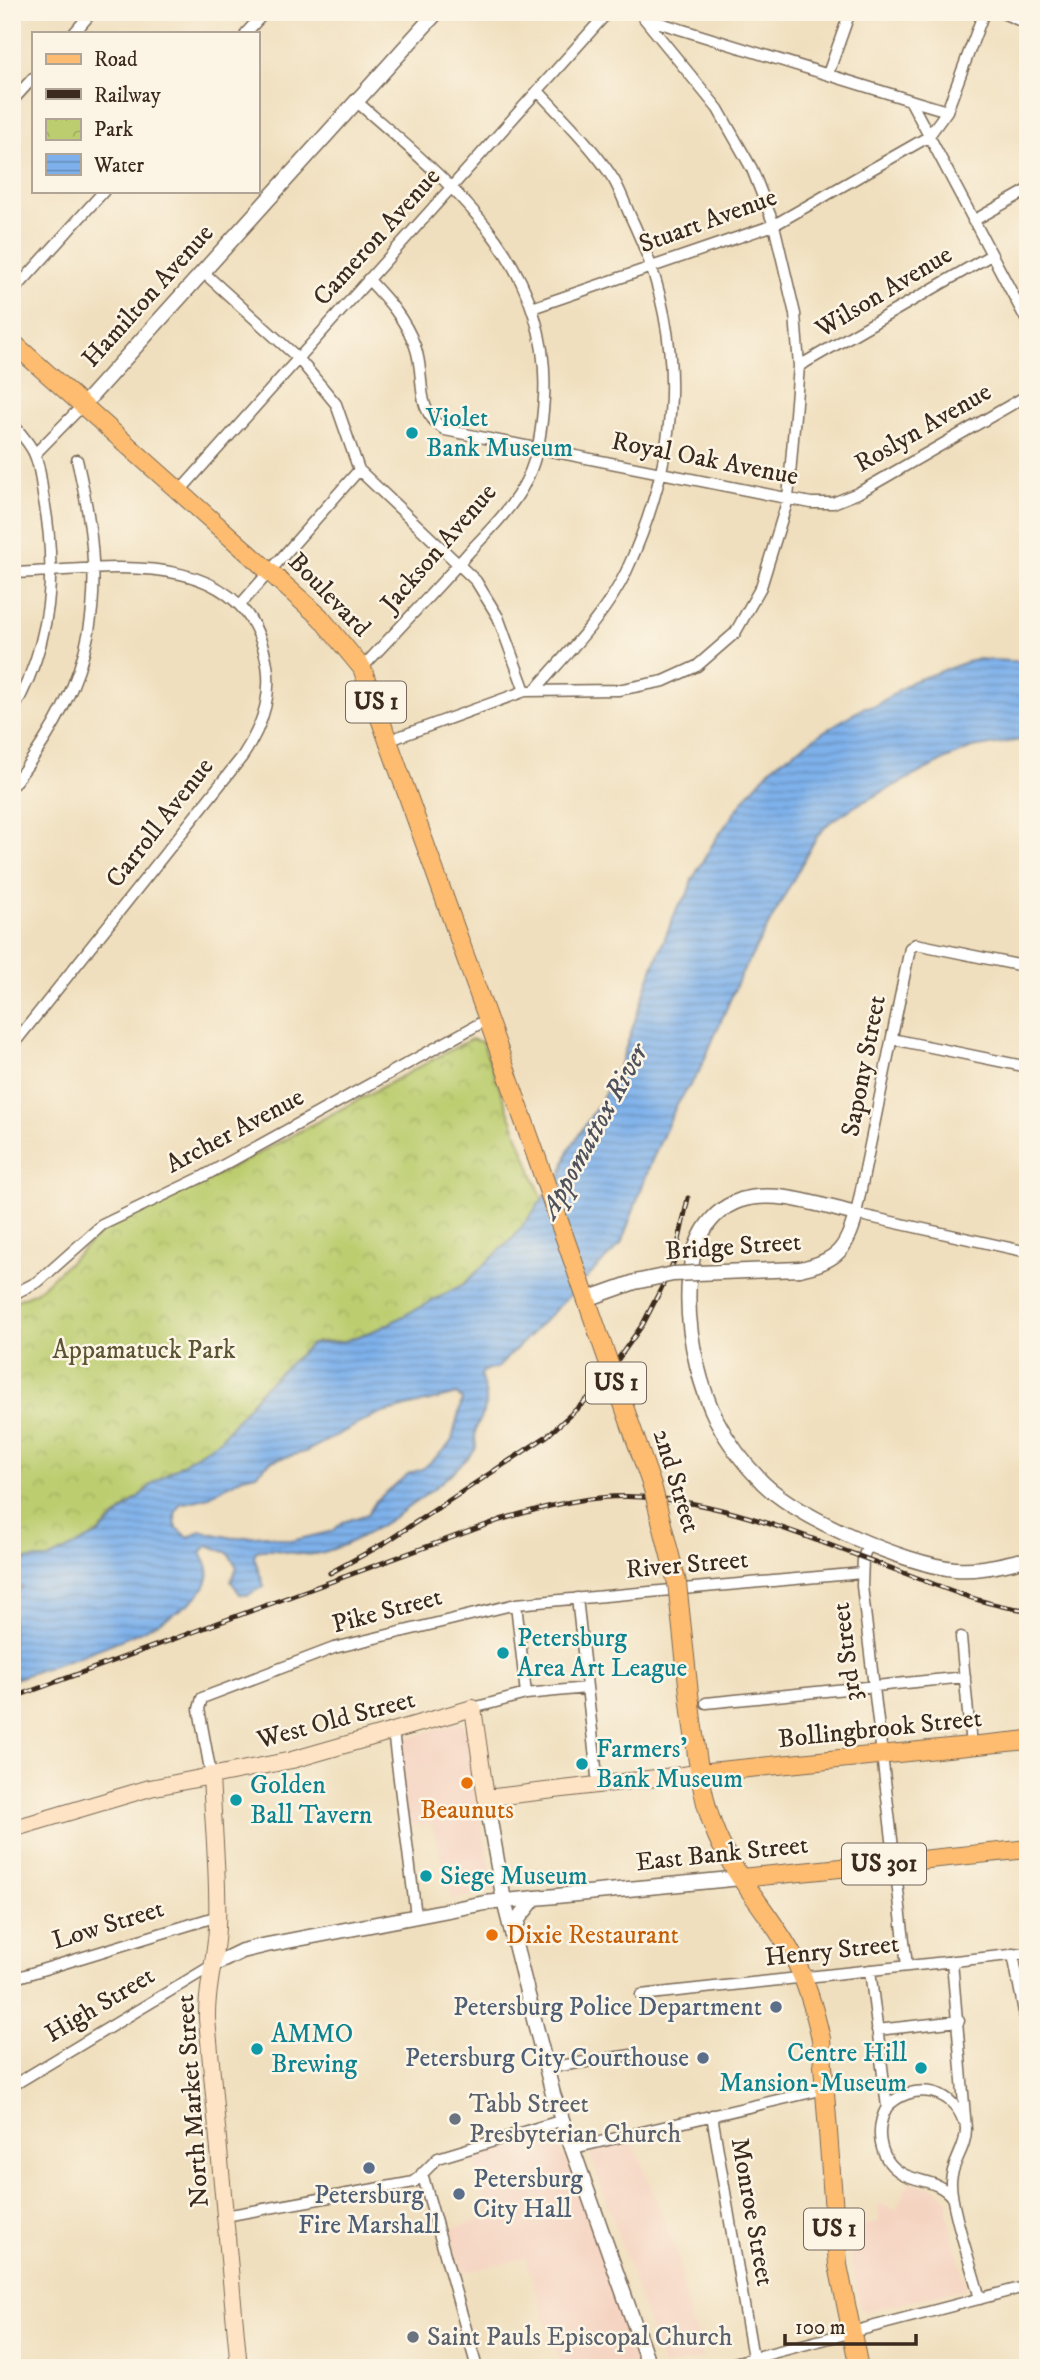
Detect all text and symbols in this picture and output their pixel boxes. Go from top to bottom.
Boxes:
legend [32,32,259,192]
text: Road [94,47,138,73]
text: Railway [94,83,162,109]
text: Park [94,117,134,143]
text: Water [93,153,144,179]
street label: Cameron Avenue [306,161,448,313]
street label: Stuart Avenue [635,181,781,261]
street label: Hamilton Avenue [75,217,221,375]
street label: Wilson Avenue [809,238,958,346]
street label: Roslyn Avenue [849,376,997,480]
place label: Violet Bank Museum [425,402,573,465]
marker: Violet Bank Museum [404,425,420,441]
street label: Royal Oak Avenue [609,425,801,493]
street label: Jackson Avenue [373,477,504,621]
street label: Boulevard [281,546,377,644]
road number: US 1 [346,682,406,722]
street label: Carroll Avenue [99,751,221,895]
street label: Sapony Street [834,993,894,1139]
water label: Appomattox River [530,1036,657,1227]
street label: Archer Avenue [160,1081,310,1181]
street label: Bridge Street [664,1226,802,1268]
park label: Appamatuck Park [52,1334,236,1367]
road number: US 1 [586,1363,646,1404]
street label: 2nd Street [645,1425,707,1537]
street label: River Street [624,1543,750,1587]
street label: Pike Street [328,1581,446,1641]
street label: 3rd Street [825,1601,869,1703]
place label: Petersburg Area Art League [517,1622,687,1685]
marker: Petersburg Area Art League [495,1645,511,1661]
street label: West Old Street [253,1683,419,1757]
street label: Bollingbrook Street [777,1702,983,1756]
place label: Farmers' Bank Museum [596,1733,743,1796]
marker: Farmers' Bank Museum [574,1756,590,1772]
place label: Golden Ball Tavern [250,1769,373,1832]
marker: Beaunuts [459,1775,475,1791]
marker: Golden Ball Tavern [228,1792,244,1808]
place label: Beaunuts [420,1794,514,1827]
street label: East Bank Street [634,1829,810,1879]
road number: US 301 [842,1843,926,1884]
place label: Siege Museum [440,1860,588,1893]
marker: Siege Museum [418,1868,434,1884]
street label: Low Street [48,1892,168,1958]
place label: Dixie Restaurant [506,1919,679,1952]
marker: Dixie Restaurant [484,1927,500,1943]
street label: Henry Street [763,1928,901,1974]
street label: High Street [39,1959,161,2051]
place label: Petersburg Police Department [453,1991,762,2024]
street label: North Market Street [169,1993,217,2209]
marker: Petersburg Police Department [768,1999,784,2015]
place label: AMMO Brewing [271,2018,358,2081]
place label: Centre Hill Mansion-Museum [719,2037,907,2100]
marker: AMMO Brewing [249,2041,265,2057]
place label: Petersburg City Courthouse [405,2042,689,2075]
marker: Petersburg City Courthouse [695,2050,711,2066]
marker: Centre Hill Mansion-Museum [913,2060,929,2076]
place label: Tabb Street Presbyterian Church [469,2088,682,2151]
marker: Tabb Street Presbyterian Church [447,2111,463,2127]
street label: Monroe Street [723,2135,781,2289]
marker: Petersburg Fire Marshall [361,2160,377,2176]
place label: Petersburg City Hall [473,2163,583,2226]
place label: Petersburg Fire Marshall [298,2179,440,2242]
marker: Petersburg City Hall [451,2186,467,2202]
road number: US 1 [804,2208,864,2250]
scale bar [785,2303,916,2347]
text: 100 m [795,2315,846,2341]
place label: Saint Pauls Episcopal Church [427,2321,733,2354]
marker: Saint Pauls Episcopal Church [405,2329,421,2345]

